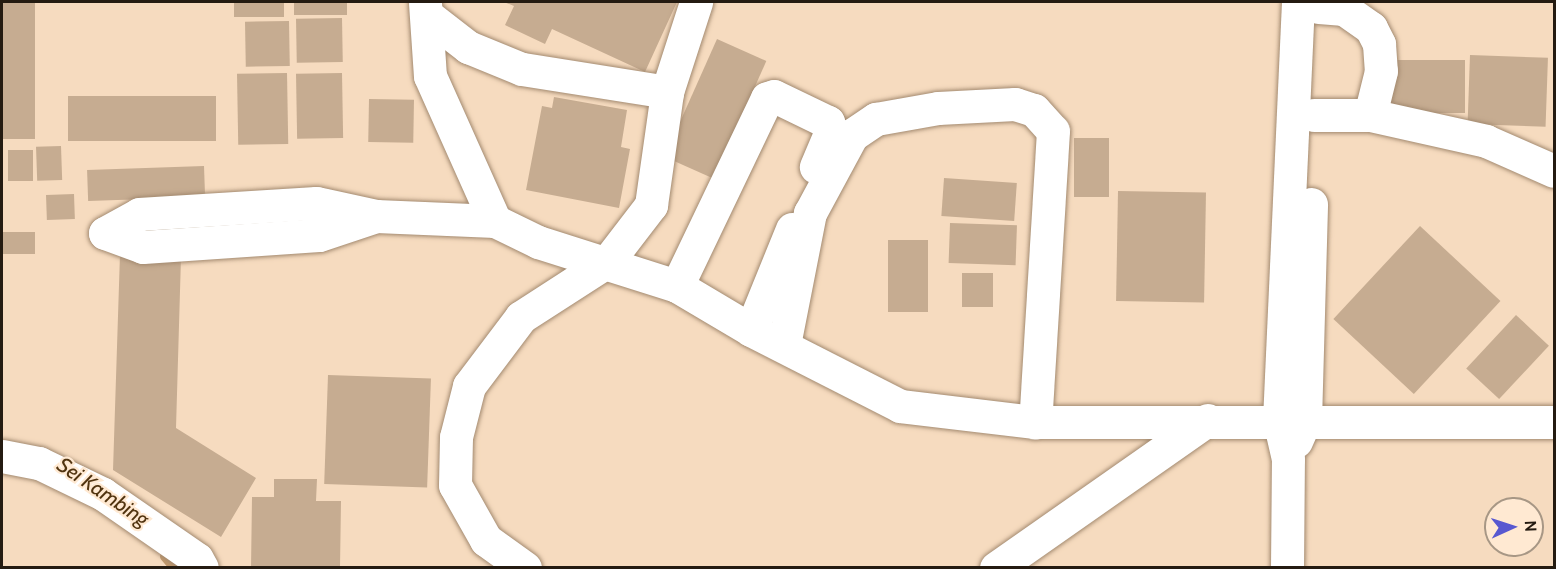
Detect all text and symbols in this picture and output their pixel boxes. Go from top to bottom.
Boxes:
water label: Sei Kambing [52,452,154,532]
north arrow [1484,497,1544,557]
text: N [1521,520,1540,532]

